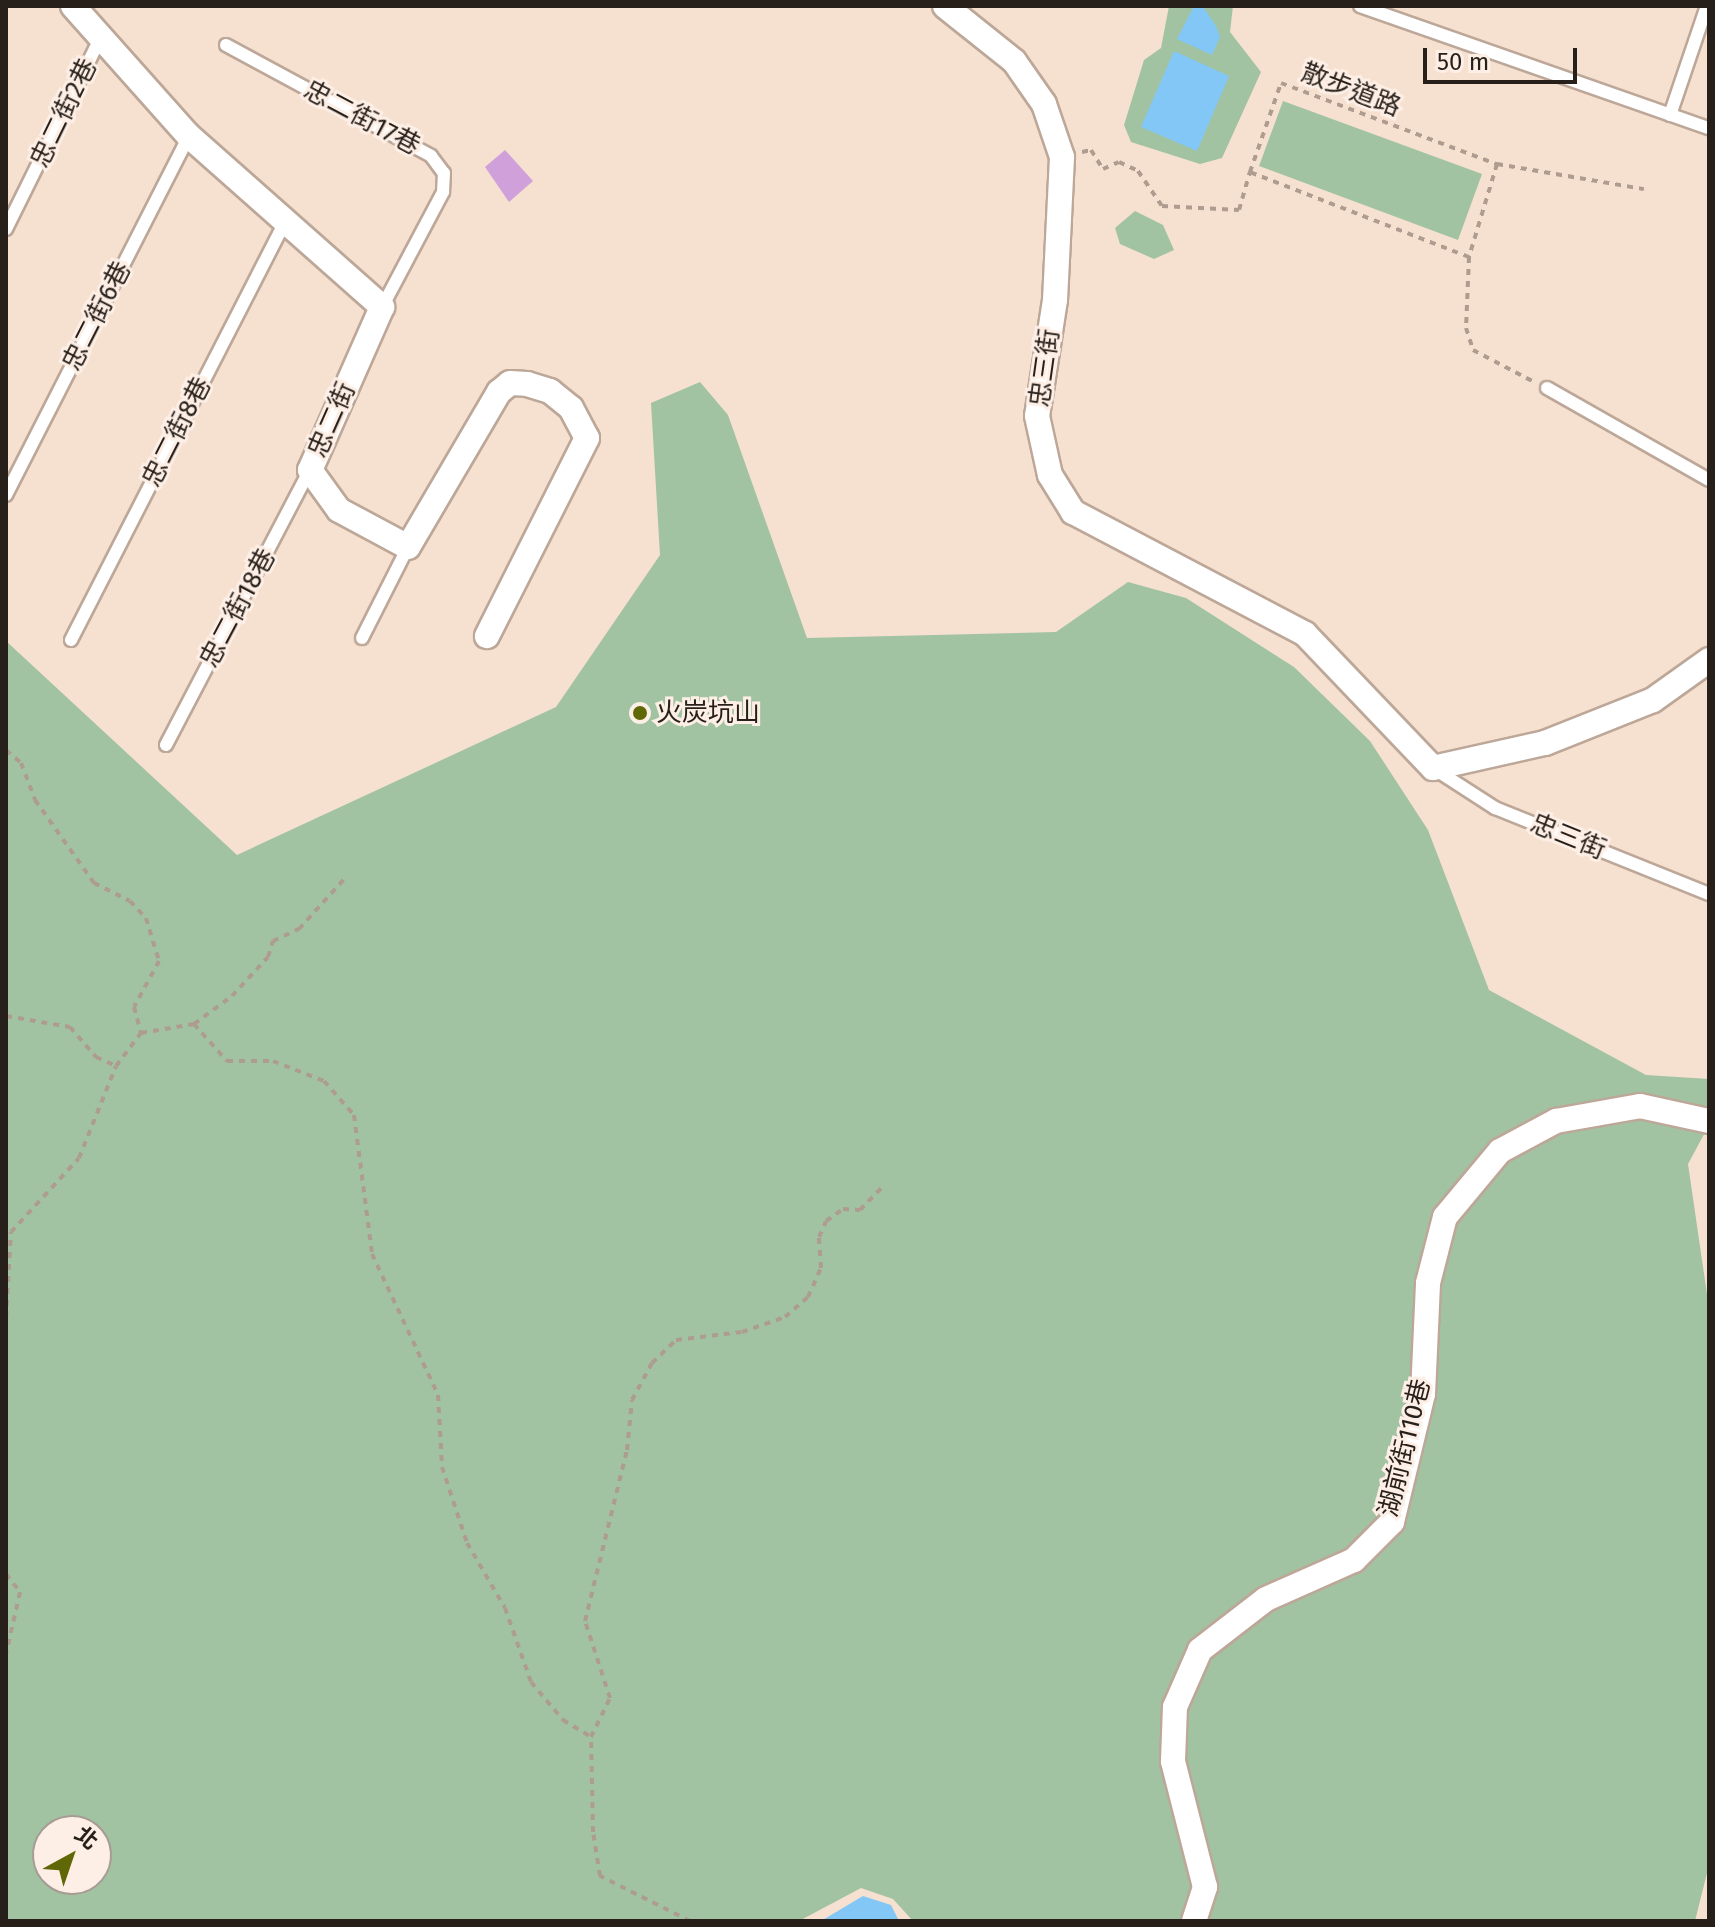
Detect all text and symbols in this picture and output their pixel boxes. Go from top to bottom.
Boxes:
scale bar [1427,32,1581,82]
text: 50 m [1437,48,1489,76]
street label: 忠二街2巷 [24,54,104,172]
street label: 散步道路 [1297,57,1405,123]
street label: 忠二街17巷 [299,74,425,162]
street label: 忠二街6巷 [56,256,138,376]
street label: 忠三街 [1024,327,1066,409]
street label: 忠二街8巷 [136,372,218,492]
street label: 忠二街 [302,378,362,462]
street label: 忠二街18巷 [194,543,282,673]
place label: 火炭坑山 [656,697,760,729]
marker: 火炭坑山 [631,704,649,722]
street label: 忠三街 [1526,808,1610,866]
street label: 湖前街110巷 [1373,1376,1437,1520]
north arrow [32,1815,112,1895]
text: 北 [69,1820,104,1855]

